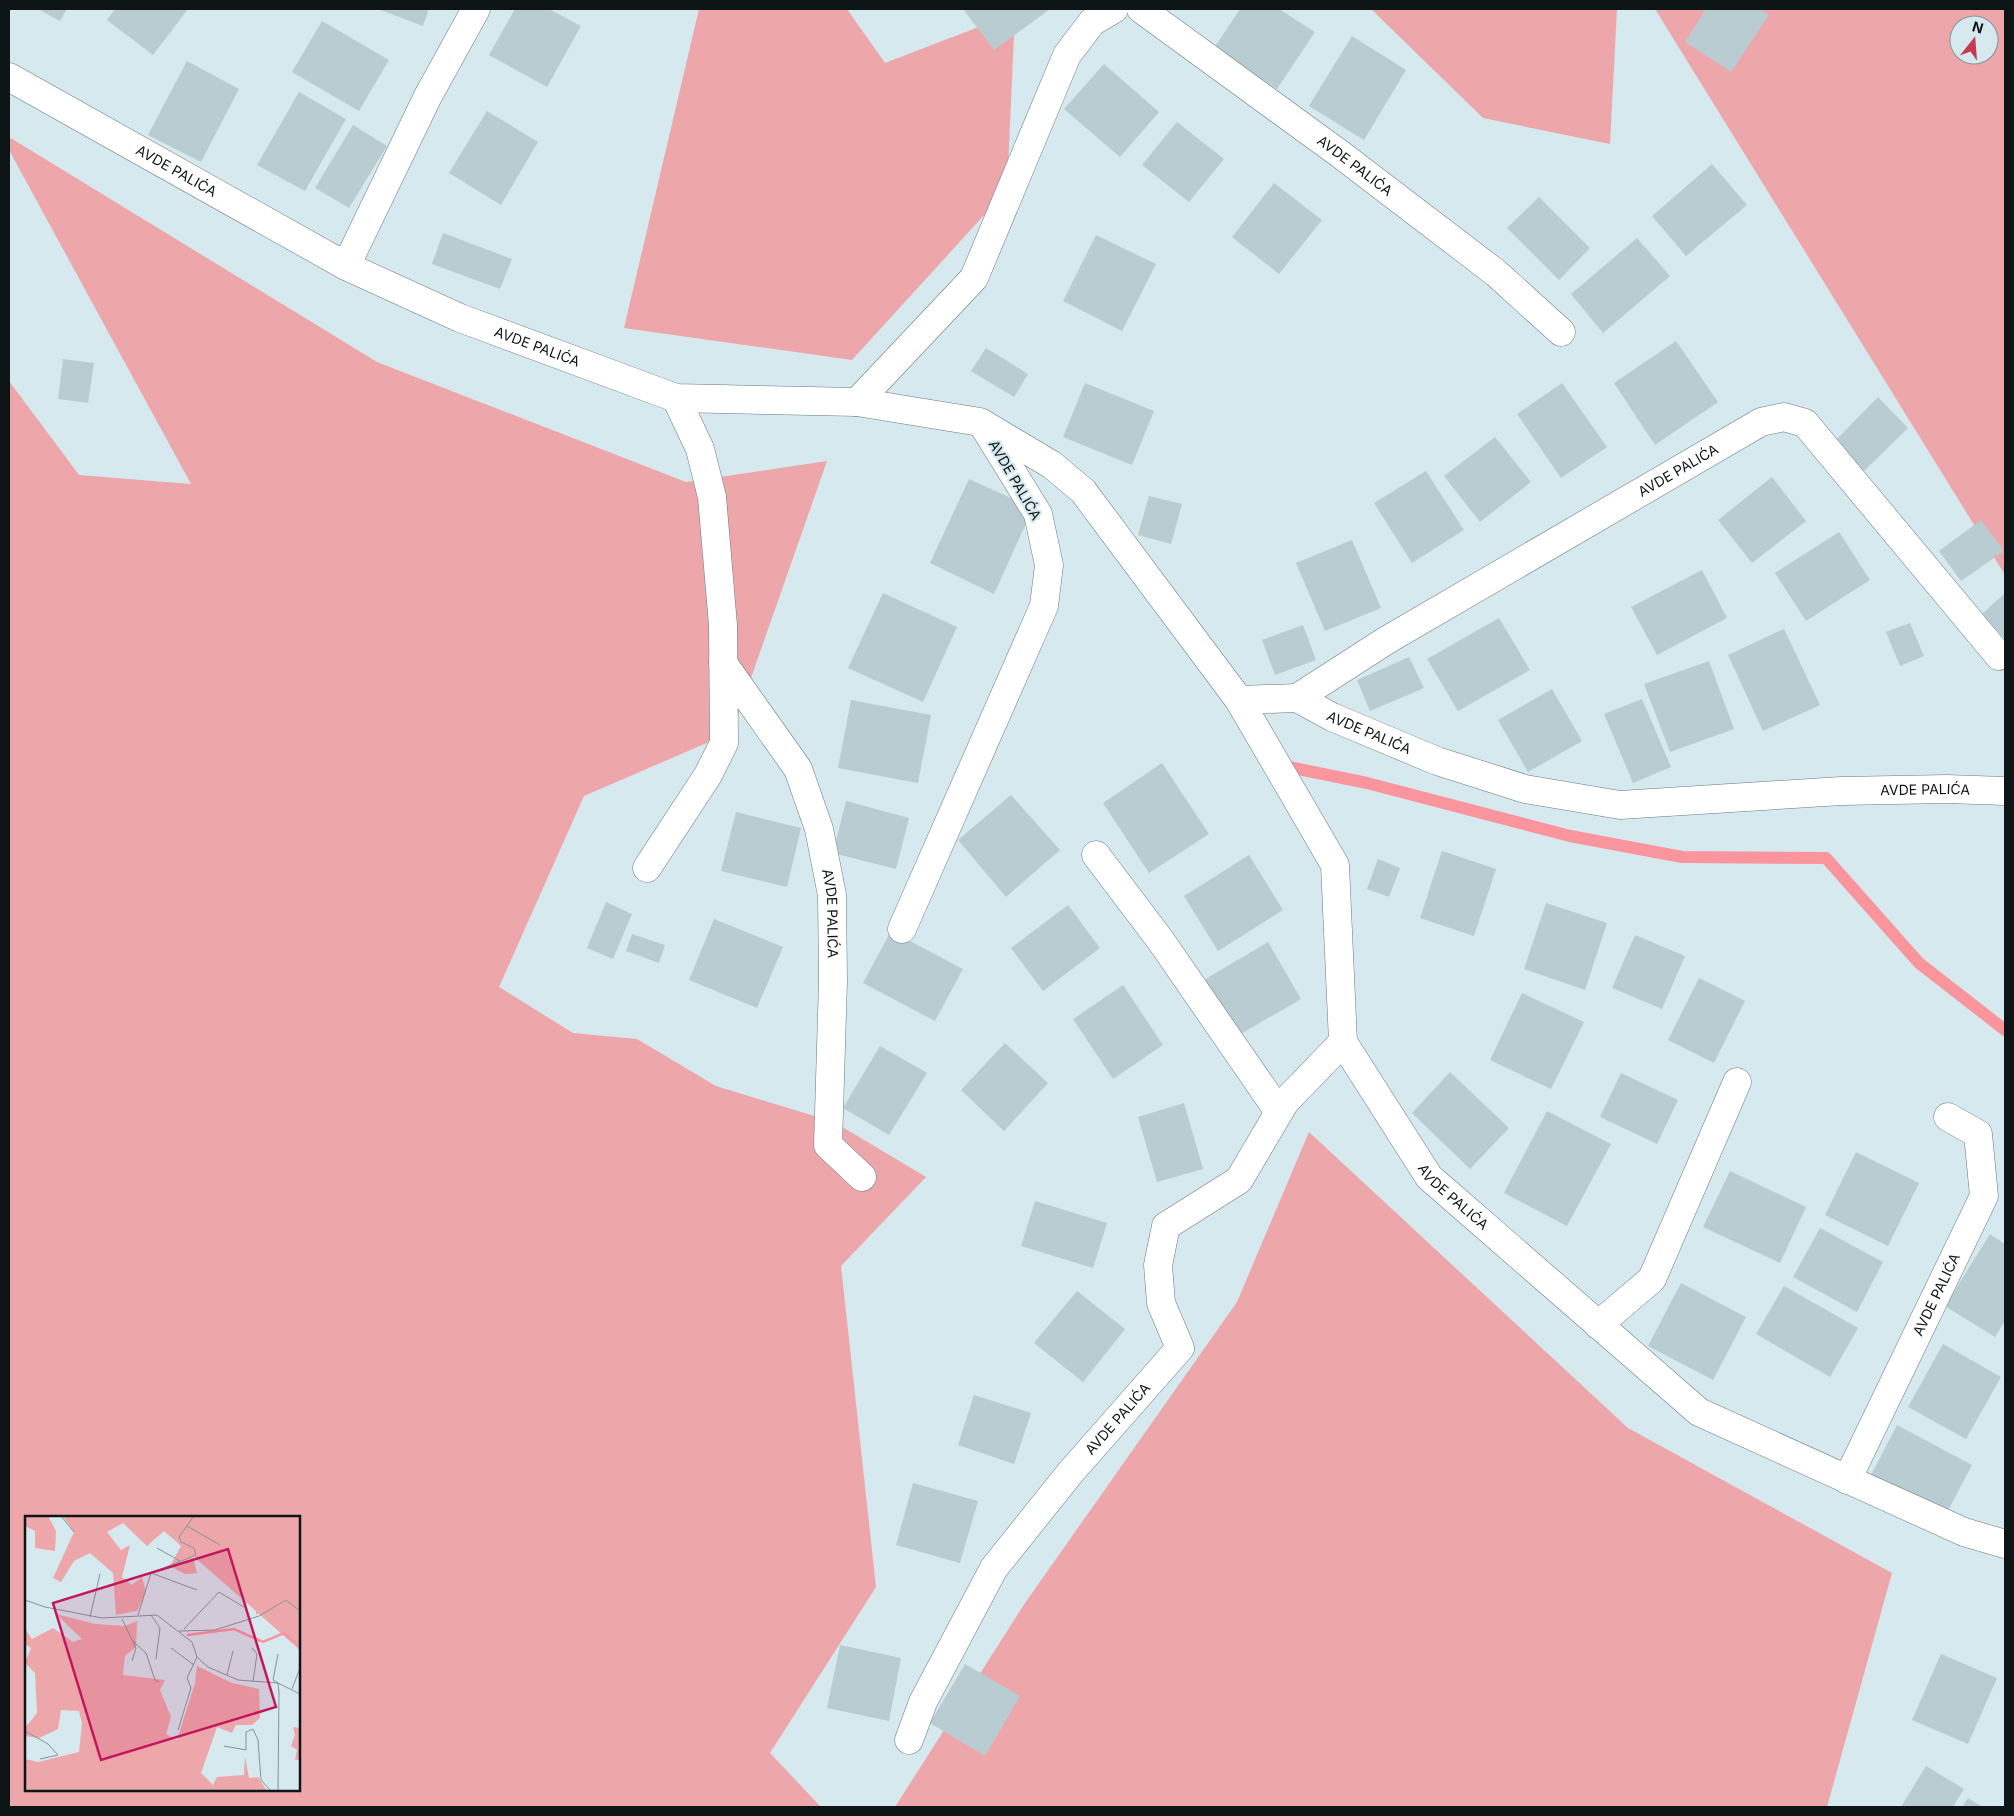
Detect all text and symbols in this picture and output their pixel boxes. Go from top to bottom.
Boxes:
north arrow [1949,15,1999,65]
text: N [1970,17,1986,37]
street label: AVDE PALIĆA [1314,131,1396,199]
street label: AVDE PALIĆA [133,141,220,200]
street label: AVDE PALIĆA [492,323,583,370]
street label: AVDE PALIĆA [986,437,1045,523]
street label: AVDE PALIĆA [1635,440,1721,500]
street label: AVDE PALIĆA [1324,707,1414,757]
street label: AVDE PALIĆA [1880,780,1971,798]
street label: AVDE PALIĆA [819,867,842,959]
street label: AVDE PALIĆA [1415,1161,1492,1233]
street label: AVDE PALIĆA [1909,1250,1963,1338]
street label: AVDE PALIĆA [1081,1379,1154,1458]
inset map [25,1516,300,1791]

